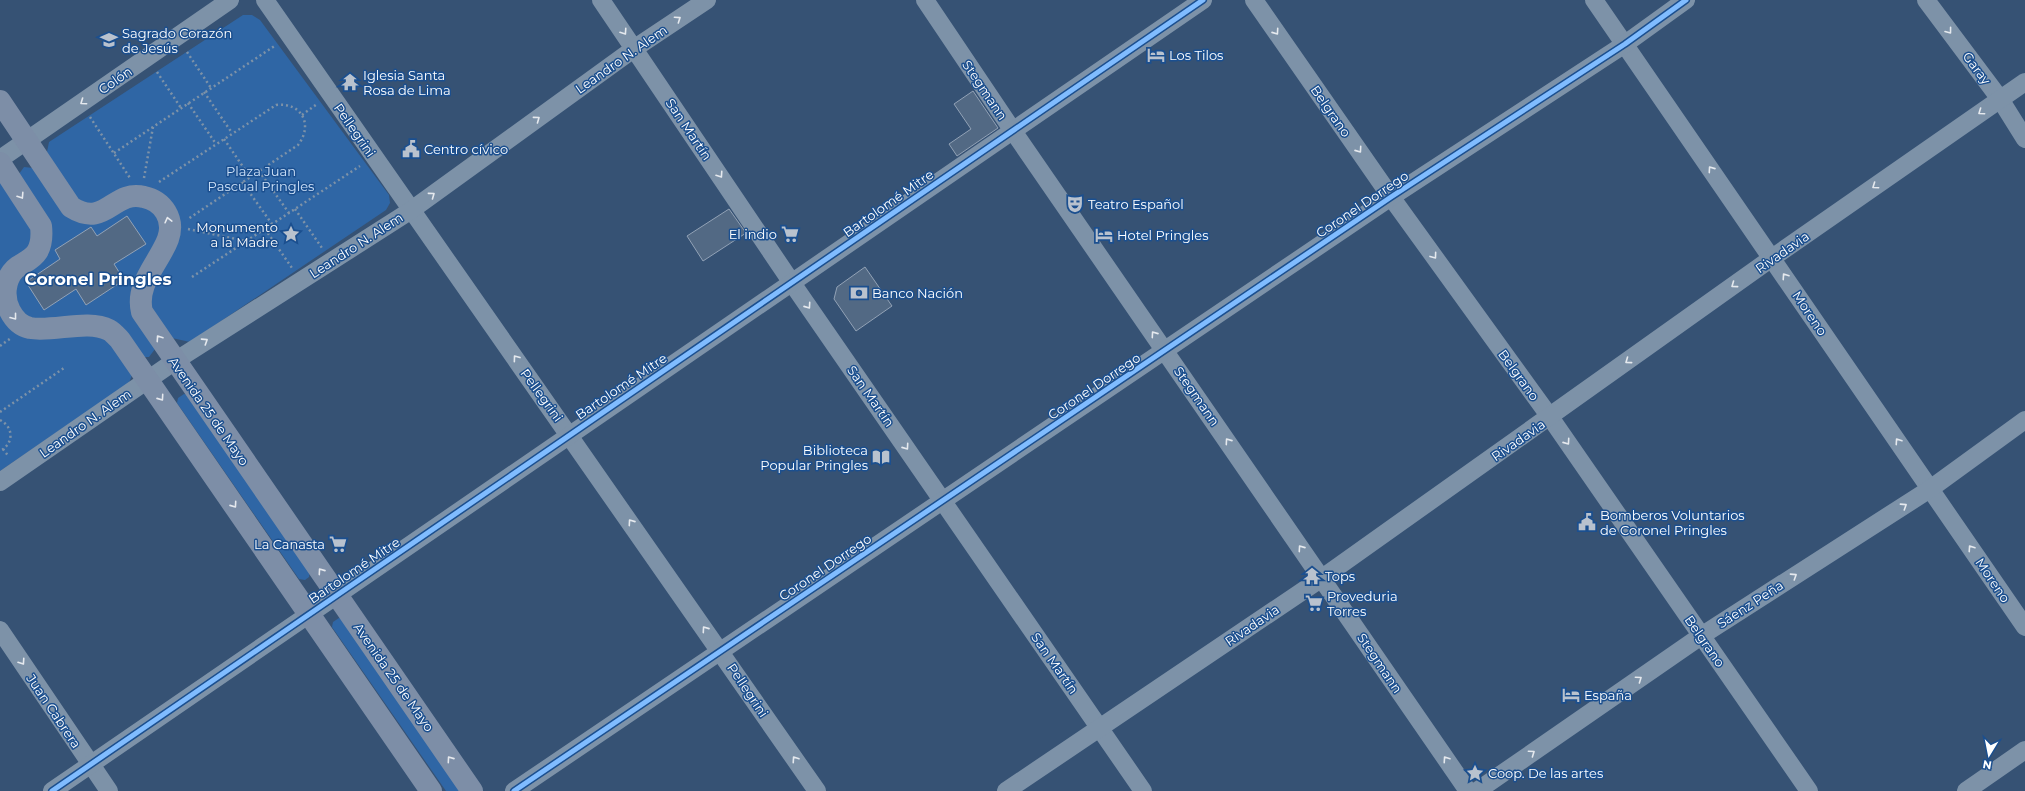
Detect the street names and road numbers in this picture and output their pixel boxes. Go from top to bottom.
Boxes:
street label: Leandro N. Alem [572,21,670,97]
street label: Garay [1960,48,1995,88]
street label: Stegmann [959,57,1011,123]
street label: Colón [95,63,135,97]
street label: Belgrano [1307,82,1355,140]
street label: San Martín [663,95,715,163]
street label: Pellegrini [331,100,379,160]
street label: Bartolomé Mitre [840,166,936,240]
street label: Coronel Dorrego [1313,167,1411,241]
street label: Leandro N. Alem [306,209,406,281]
street label: Rivadavia [1752,228,1812,276]
street label: Moreno [1789,288,1831,338]
street label: Belgrano [1495,346,1543,404]
street label: Bartolomé Mitre [572,349,670,422]
street label: Coronel Dorrego [1045,349,1143,423]
street label: Avenida 25 de Mayo [165,354,253,468]
street label: San Martín [844,362,898,430]
street label: Stegmann [1171,363,1223,429]
street label: Pellegrini [517,365,567,425]
street label: Leandro N. Alem [36,385,134,461]
street label: Rivadavia [1488,416,1548,464]
street label: Coronel Dorrego [776,530,874,604]
street label: Bartolomé Mitre [305,533,403,606]
street label: Moreno [1972,555,2014,605]
street label: Sáenz Peña [1714,577,1786,631]
street label: Rivadavia [1222,601,1282,649]
street label: Belgrano [1681,612,1729,670]
street label: Avenida 25 de Mayo [350,620,438,734]
street label: San Martín [1028,629,1082,697]
street label: Stegmann [1354,630,1406,696]
street label: Pellegrini [724,660,772,720]
street label: Juan Cabrera [23,670,85,751]

